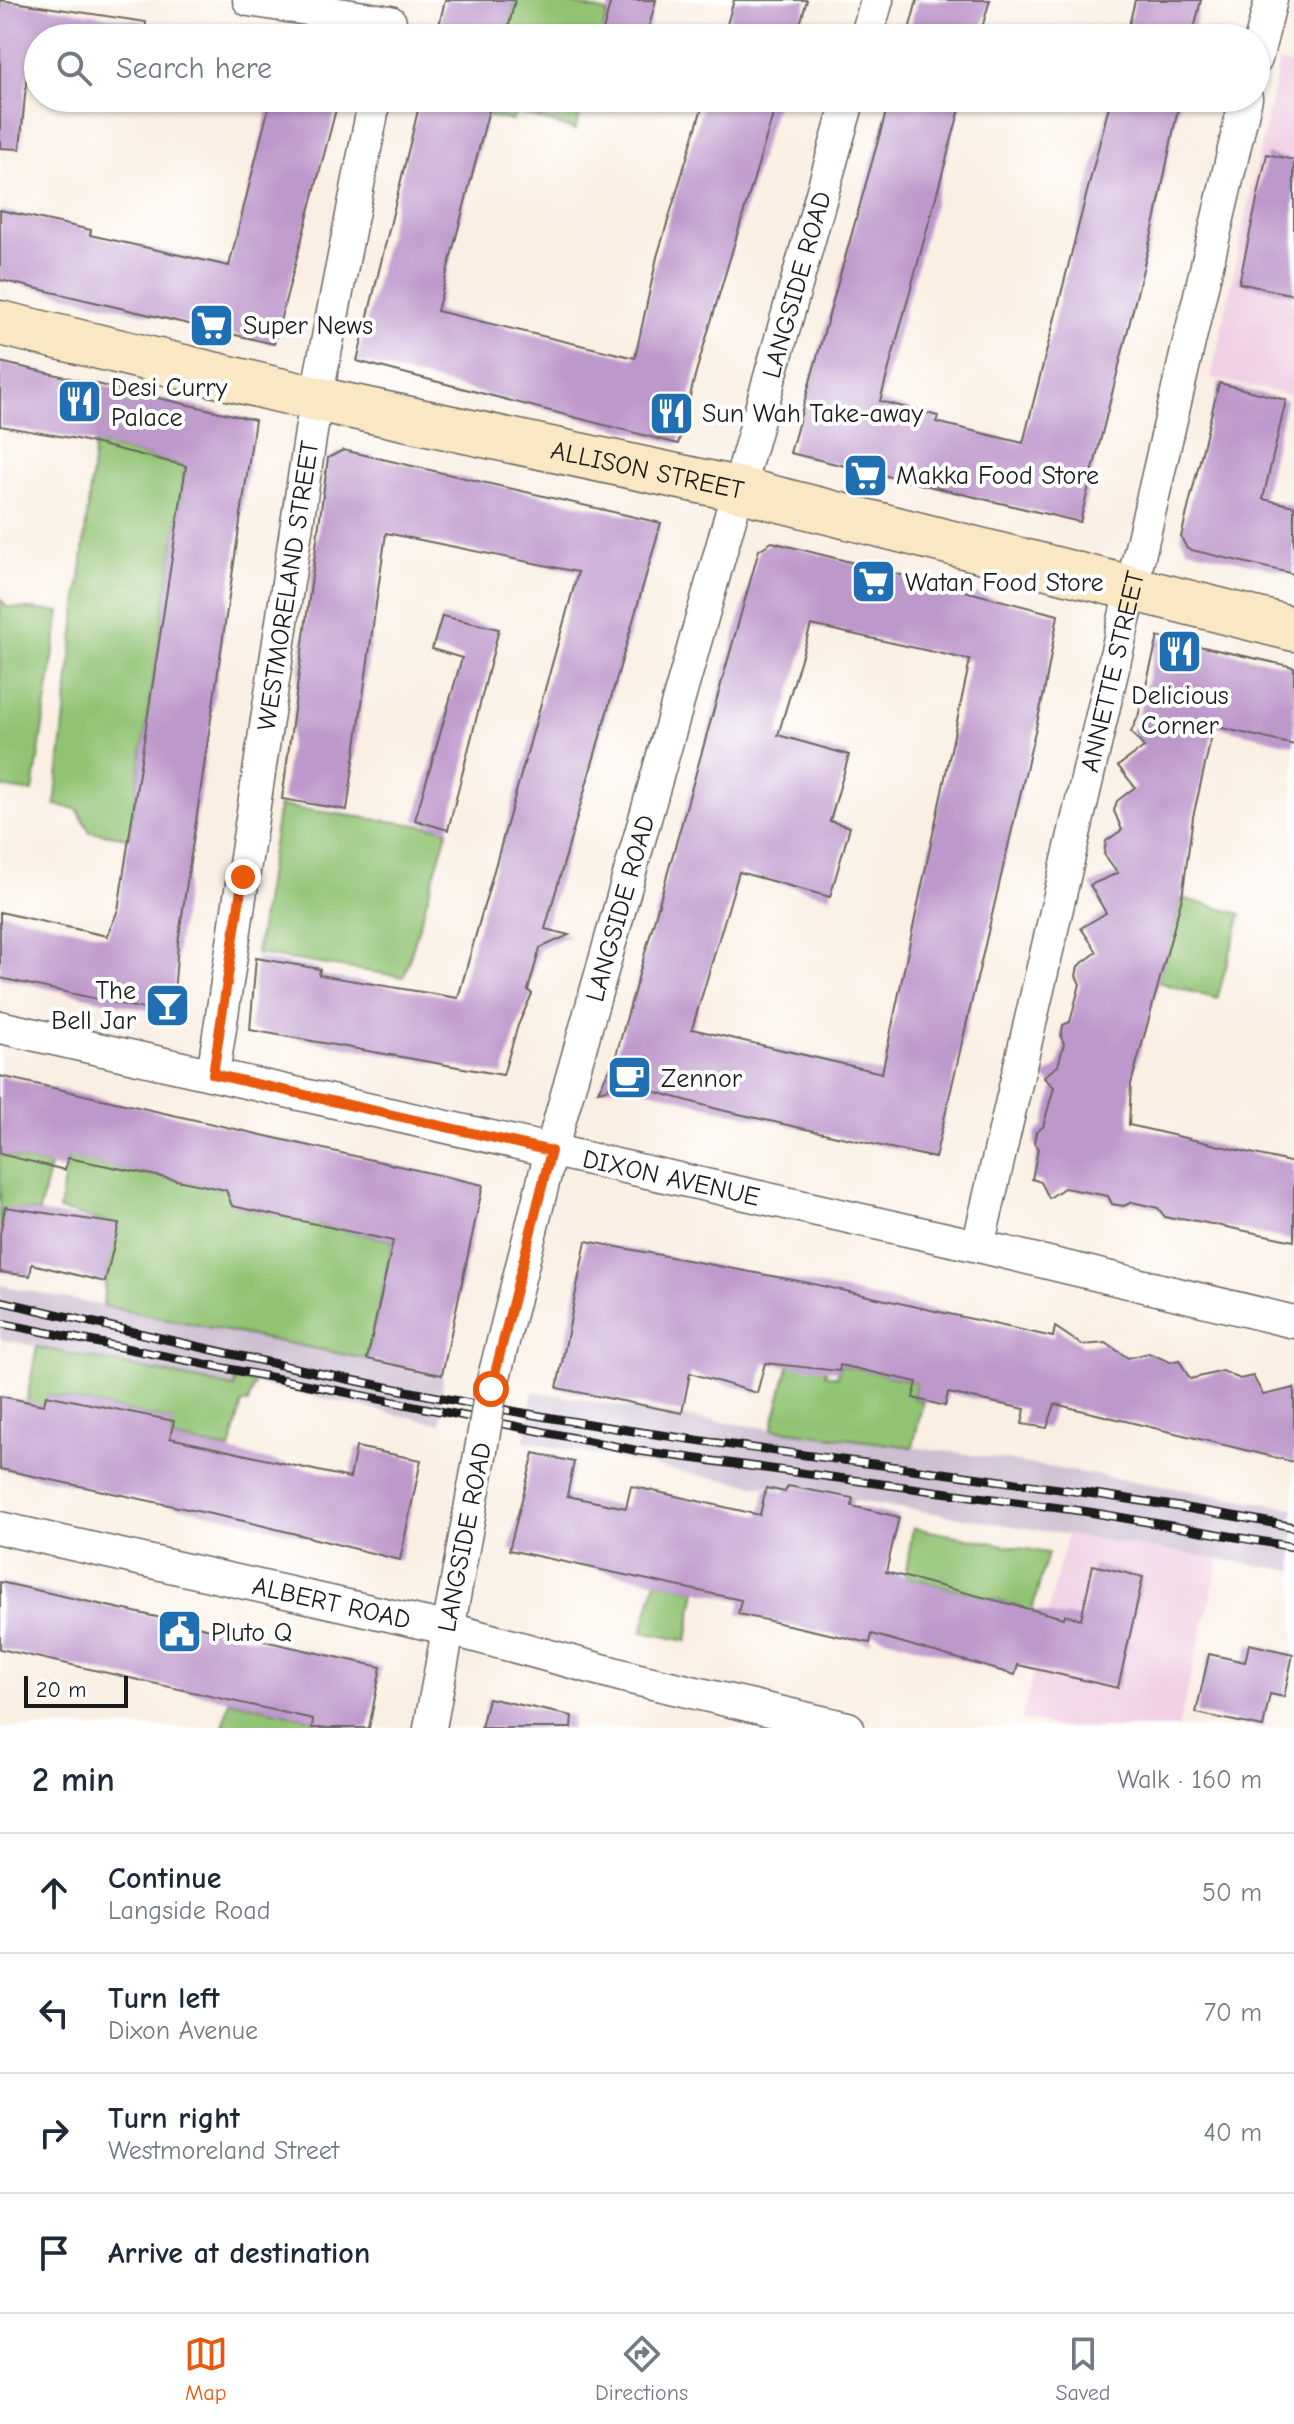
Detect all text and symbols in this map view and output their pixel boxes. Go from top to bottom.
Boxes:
search box [24,24,1270,112]
icon: search [52,46,96,90]
text: Search here [116,51,272,86]
street label: LANGSIDE ROAD [757,188,838,382]
supermarket icon: Super News [188,301,236,349]
place label: Super News [243,311,373,341]
place label: Desi Curry Palace [111,373,228,433]
restaurant icon: Desi Curry Palace [56,378,104,426]
restaurant icon: Sun Wah Take-away [647,389,695,437]
place label: Sun Wah Take-away [702,399,924,429]
street label: ALLISON STREET [548,436,747,506]
street label: WESTMORELAND STREET [252,438,325,733]
supermarket icon: Makka Food Store [841,451,889,499]
place label: Makka Food Store [896,461,1099,491]
supermarket icon: Watan Food Store [850,558,898,606]
place label: Watan Food Store [905,568,1103,598]
street label: ANNETTE STREET [1075,568,1151,775]
restaurant icon: Delicious Corner [1156,628,1204,676]
place label: Delicious Corner [1131,681,1229,741]
street label: LANGSIDE ROAD [580,811,661,1005]
route end [225,859,261,895]
place label: The Bell Jar [51,976,137,1036]
bar icon: The Bell Jar [143,981,191,1029]
cafe icon: Zennor [606,1054,654,1102]
place label: Zennor [661,1064,743,1094]
street label: DIXON AVENUE [580,1144,763,1213]
route start [473,1371,509,1407]
street label: LANGSIDE ROAD [432,1440,498,1635]
street label: ALBERT ROAD [250,1571,414,1636]
public building icon: Pluto Q [156,1608,204,1656]
place label: Pluto Q [211,1618,292,1648]
scale bar [24,1672,128,1708]
text: 20 m [36,1677,86,1703]
text: 2 min [32,1760,115,1800]
text: Walk · 160 m [1117,1765,1262,1795]
text: Continue [108,1861,222,1896]
icon: ahead [32,1871,76,1915]
text: 50 m [1202,1878,1262,1908]
text: Langside Road [108,1896,270,1926]
text: Turn left [108,1981,220,2016]
icon: left [32,1991,76,2035]
text: 70 m [1204,1998,1262,2028]
text: Dixon Avenue [108,2016,258,2046]
text: Turn right [108,2101,240,2136]
icon: right [32,2111,76,2155]
text: 40 m [1203,2118,1262,2148]
text: Westmoreland Street [108,2136,339,2166]
icon: arrive [32,2231,76,2275]
text: Arrive at destination [108,2236,370,2271]
tab: Map [184,2332,228,2406]
tab: Directions [595,2332,688,2406]
tab: Saved [1055,2332,1110,2406]

